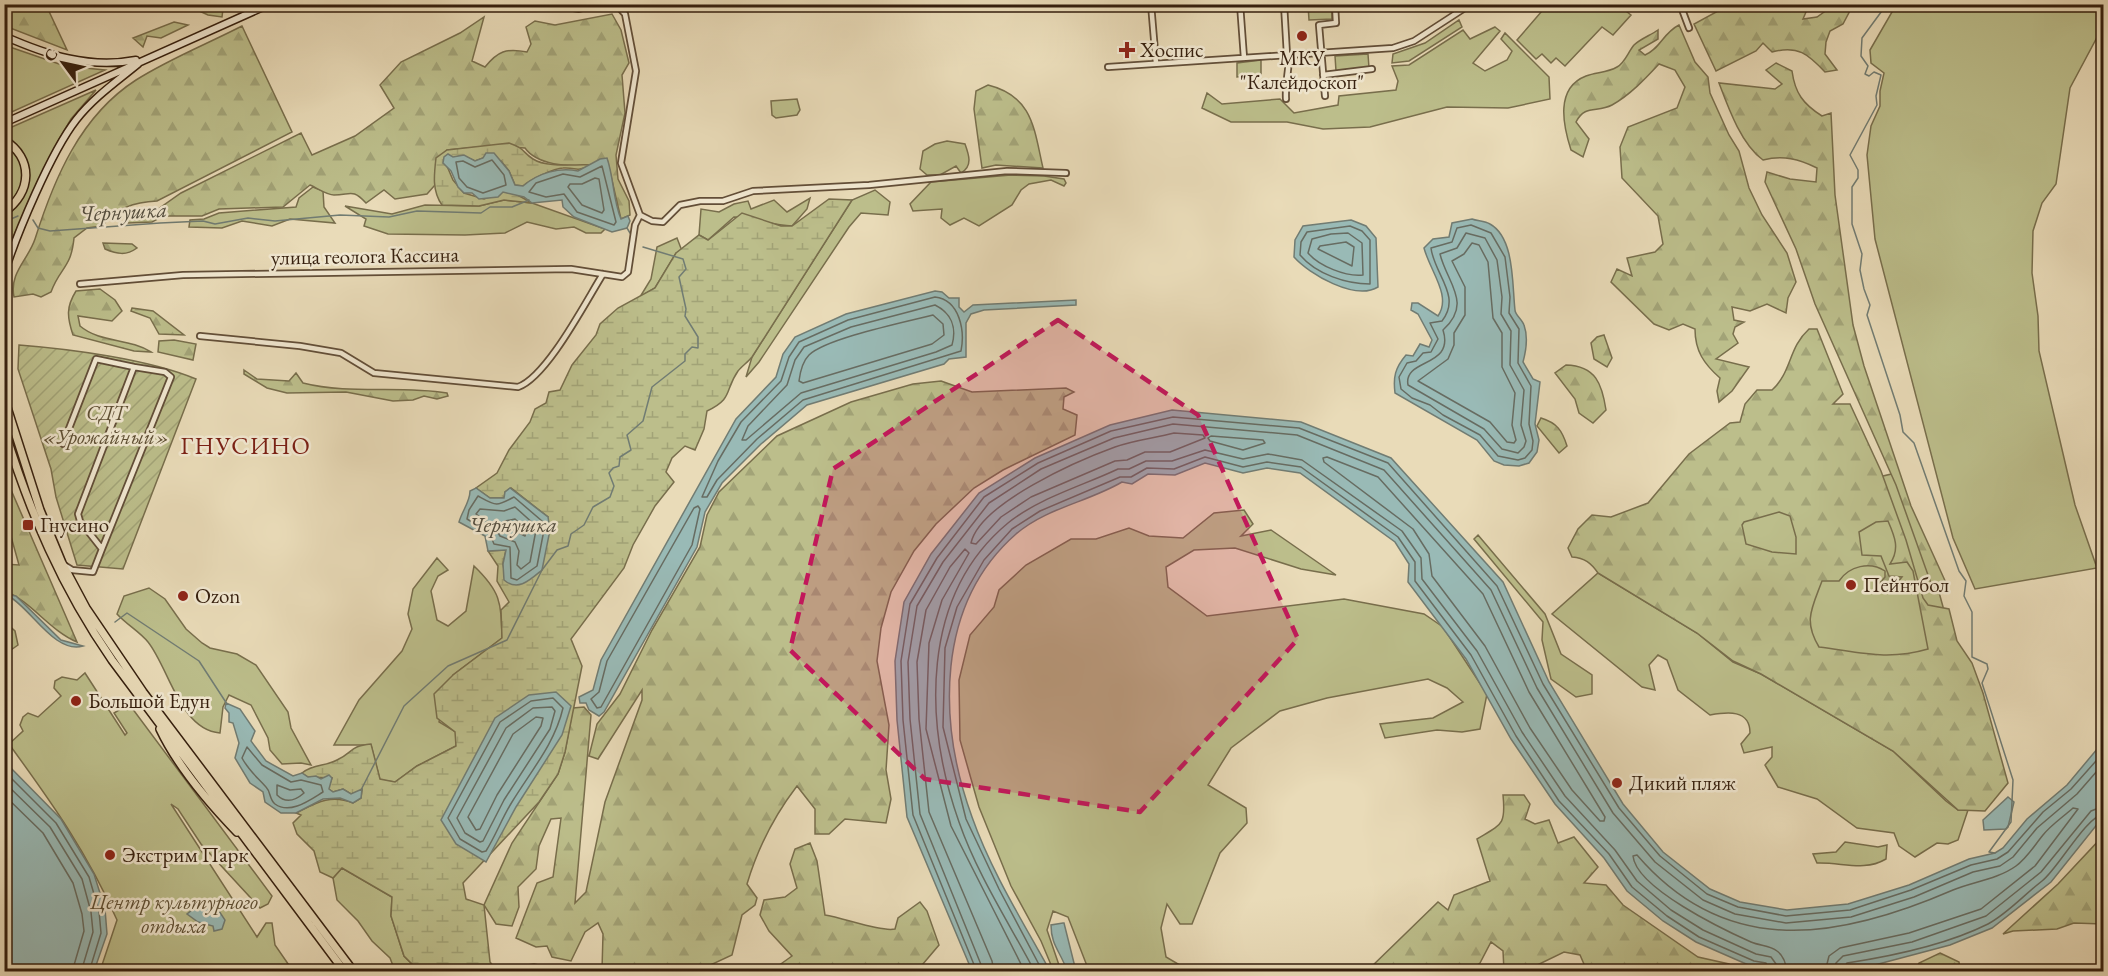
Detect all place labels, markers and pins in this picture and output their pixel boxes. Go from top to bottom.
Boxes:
marker: МКУ "Калейдоскоп" [1295,29,1309,43]
place label: Хоспис [1139,36,1204,63]
marker: Хоспис [1118,41,1136,59]
place label: МКУ "Калейдоскоп" [1240,44,1364,95]
place label: Гнусино [40,511,109,538]
marker: Гнусино [21,518,35,532]
place label: Пейнтбол [1863,571,1949,598]
marker: Пейнтбол [1844,578,1858,592]
place label: Ozon [195,582,240,609]
marker: Ozon [176,589,190,603]
place label: Большой Едун [88,687,210,714]
marker: Большой Едун [69,694,83,708]
place label: Дикий пляж [1629,769,1736,796]
marker: Дикий пляж [1610,776,1624,790]
place label: Экстрим Парк [122,841,248,868]
marker: Экстрим Парк [103,848,117,862]

